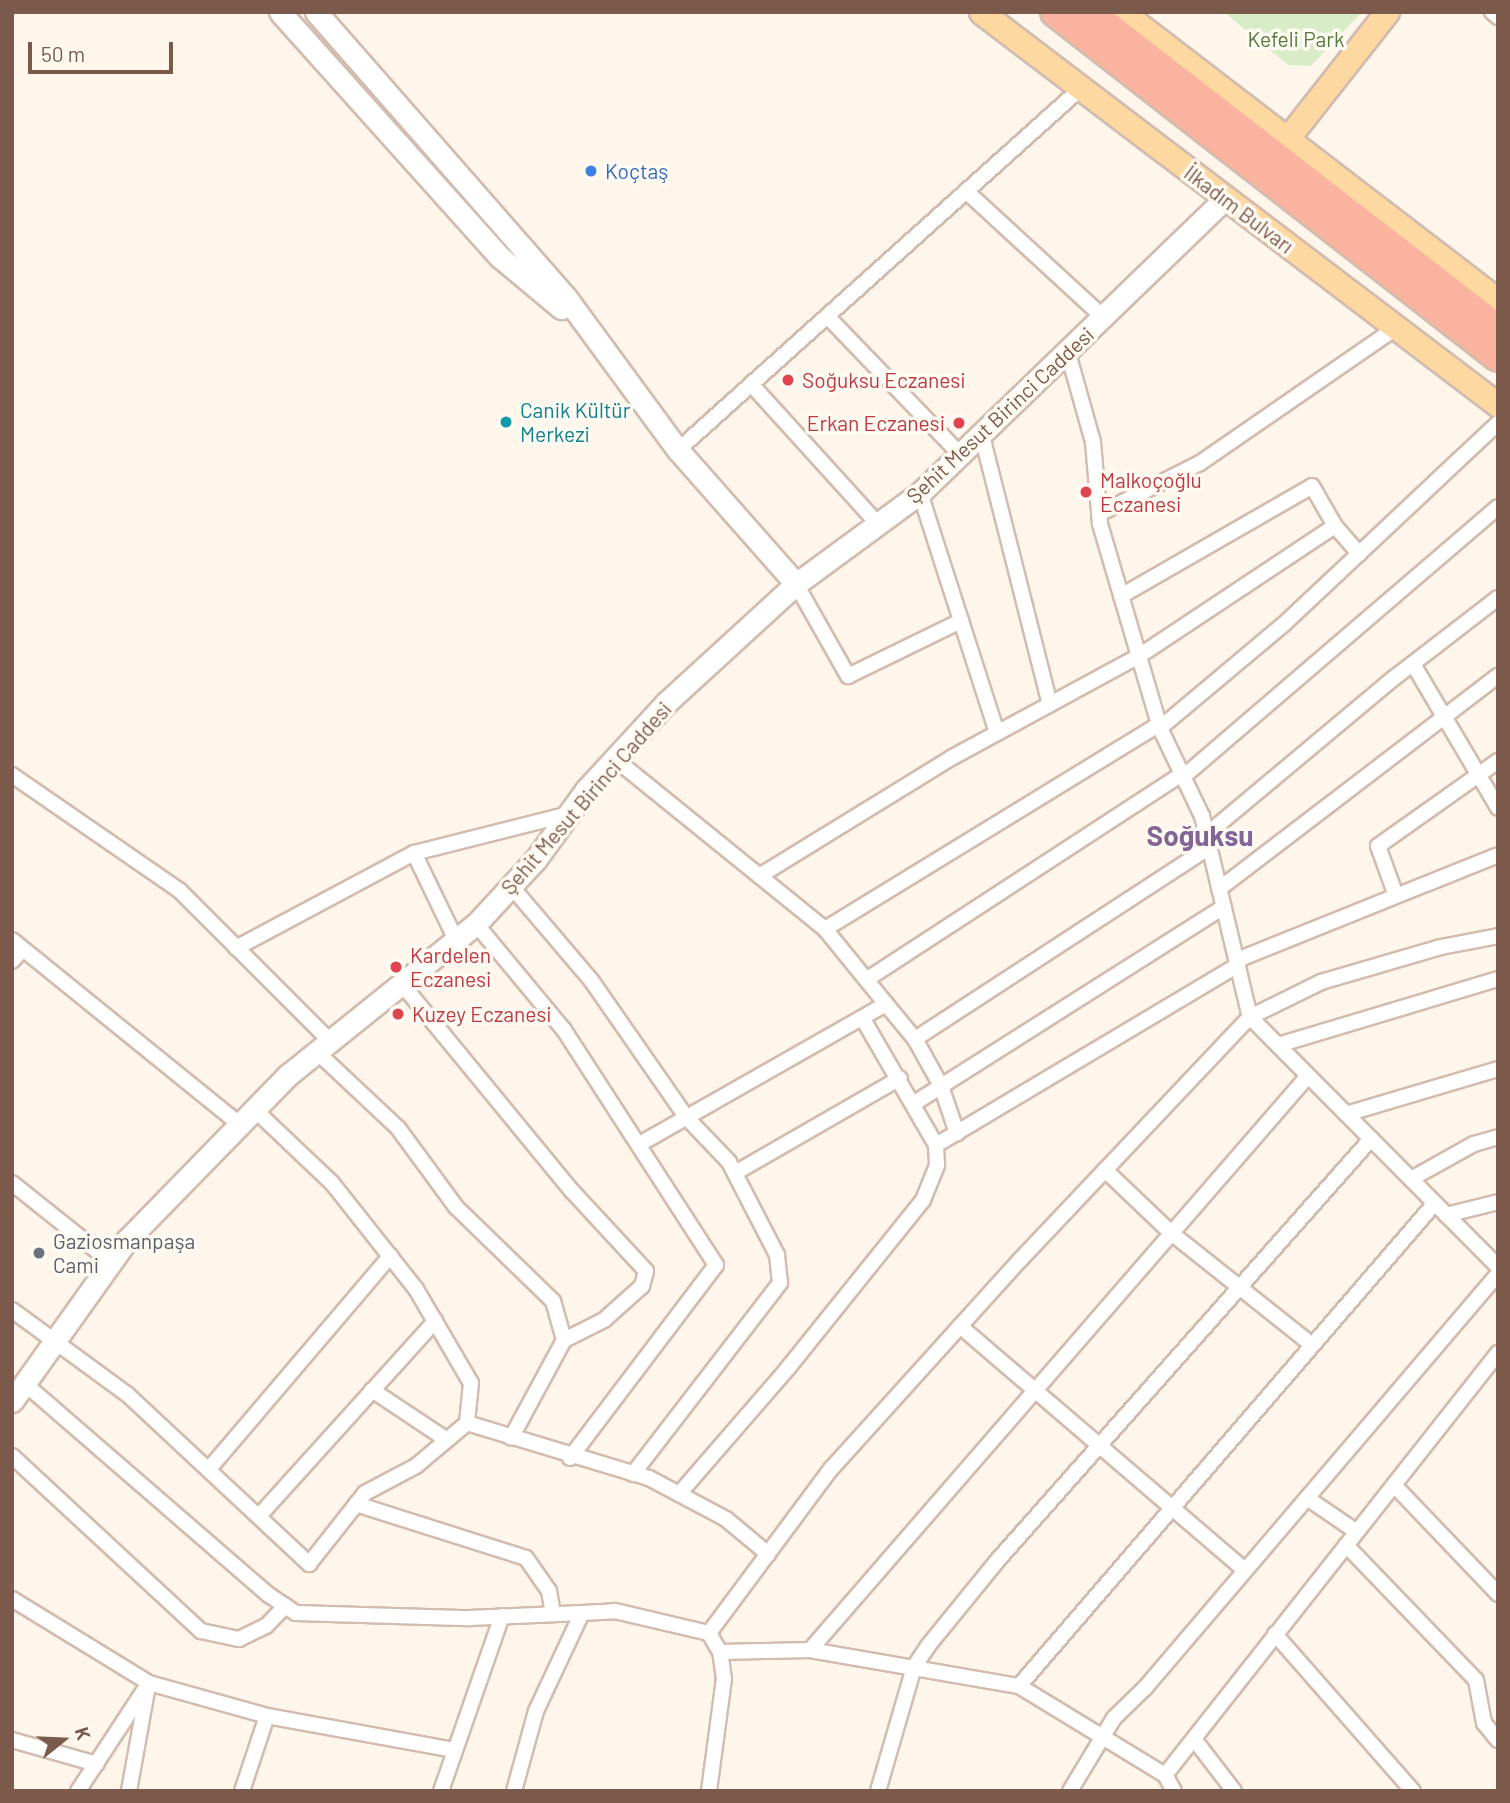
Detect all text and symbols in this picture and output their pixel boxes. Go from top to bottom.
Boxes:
park label: Kefeli Park [1248,26,1344,52]
scale bar [32,28,177,72]
text: 50 m [41,41,85,66]
place label: Koçtaş [605,158,668,184]
street label: İlkadım Bulvarı [1179,160,1299,258]
marker: Koçtaş [583,163,599,179]
street label: Şehit Mesut Birinci Caddesi [901,322,1099,508]
place label: Soğuksu Eczanesi [802,367,966,393]
marker: Soğuksu Eczanesi [780,372,796,388]
place label: Canik Kültür Merkezi [520,397,630,447]
place label: Erkan Eczanesi [807,410,945,436]
marker: Canik Kültür Merkezi [498,414,514,430]
marker: Erkan Eczanesi [951,415,967,431]
place label: Malkoçoğlu Eczanesi [1100,467,1202,517]
marker: Malkoçoğlu Eczanesi [1078,484,1094,500]
street label: Şehit Mesut Birinci Caddesi [495,696,677,900]
district label: Soğuksu [1147,818,1253,852]
place label: Kardelen Eczanesi [410,942,491,992]
marker: Kardelen Eczanesi [388,959,404,975]
place label: Kuzey Eczanesi [412,1001,552,1027]
marker: Kuzey Eczanesi [390,1006,406,1022]
place label: Gaziosmanpaşa Cami [53,1228,195,1278]
marker: Gaziosmanpaşa Cami [31,1245,47,1261]
north arrow [28,1705,98,1775]
text: K [71,1724,96,1743]

